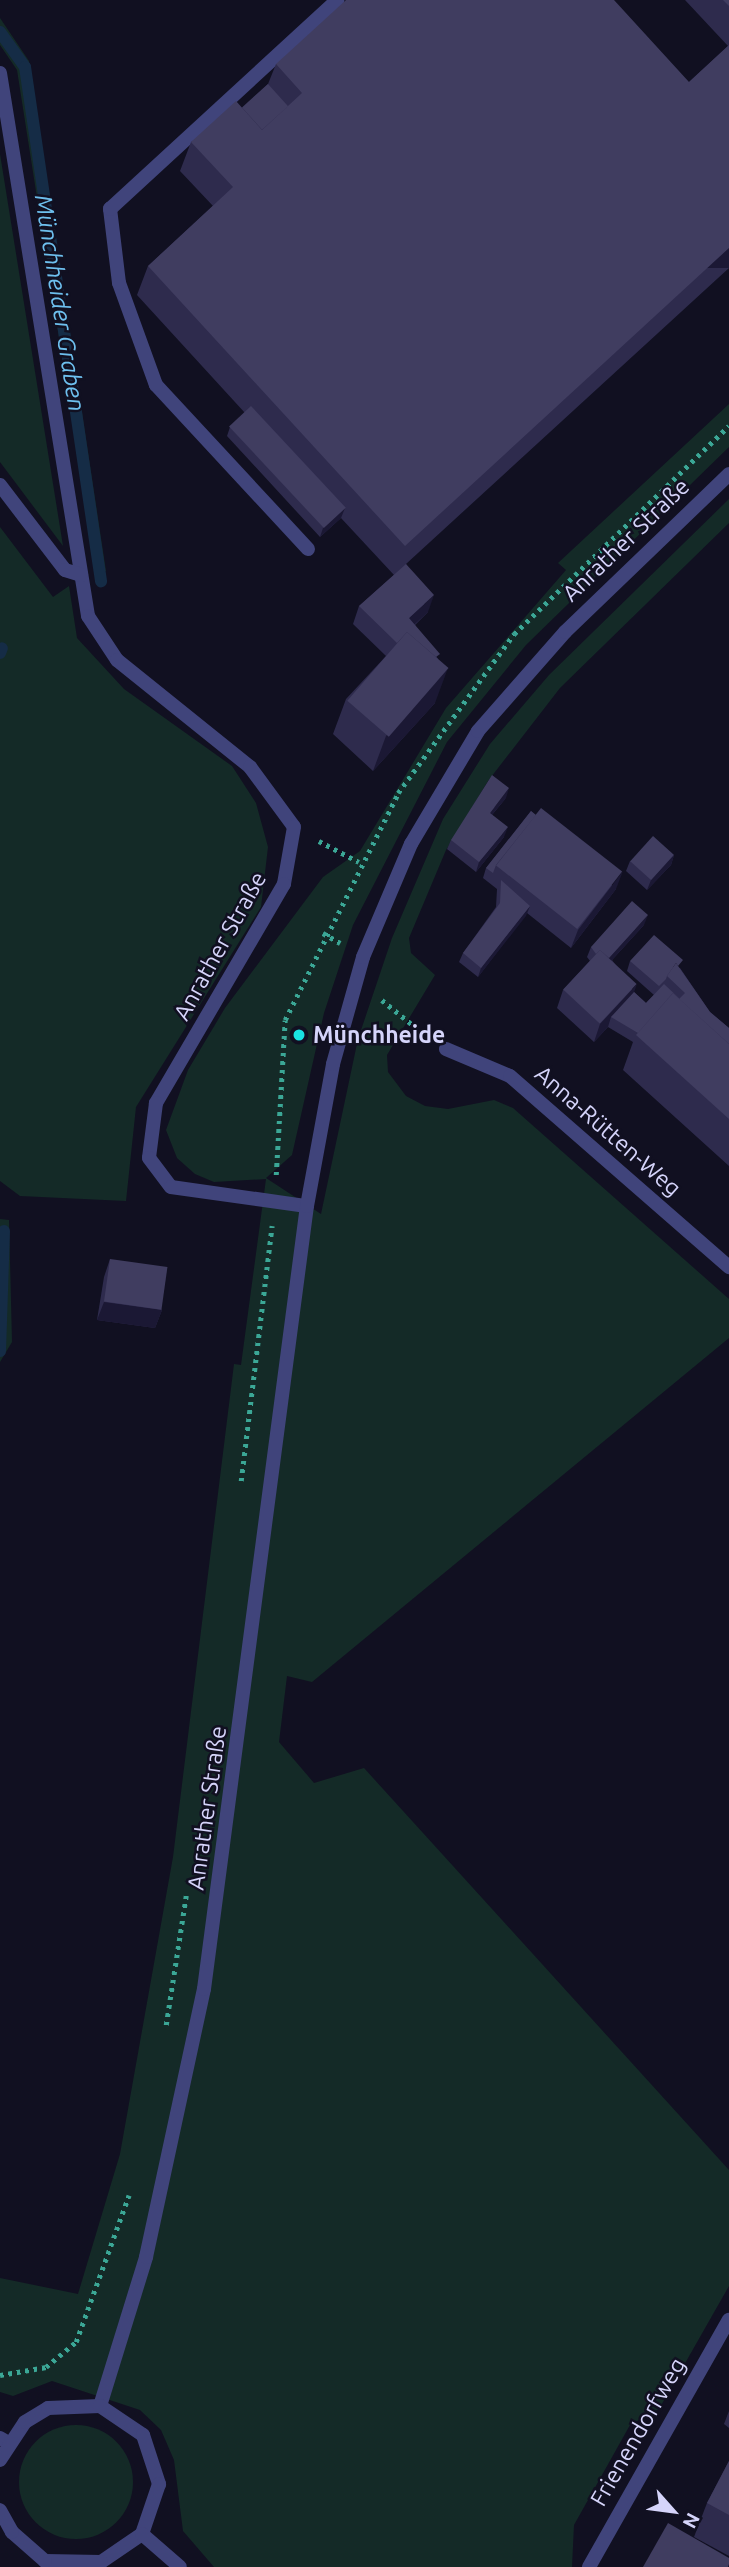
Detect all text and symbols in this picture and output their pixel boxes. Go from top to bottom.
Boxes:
water label: Münchheider Graben [29,193,91,413]
street label: Anrather Straße [557,473,695,607]
street label: Anrather Straße [168,867,272,1025]
place label: Münchheide [313,1021,445,1049]
marker: Münchheide [291,1027,307,1043]
street label: Anna-Rütten-Weg [529,1060,687,1202]
street label: Anrather Straße [182,1724,232,1892]
street label: Frienendorfweg [584,2353,692,2511]
north arrow [638,2476,708,2546]
text: N [678,2509,705,2532]

